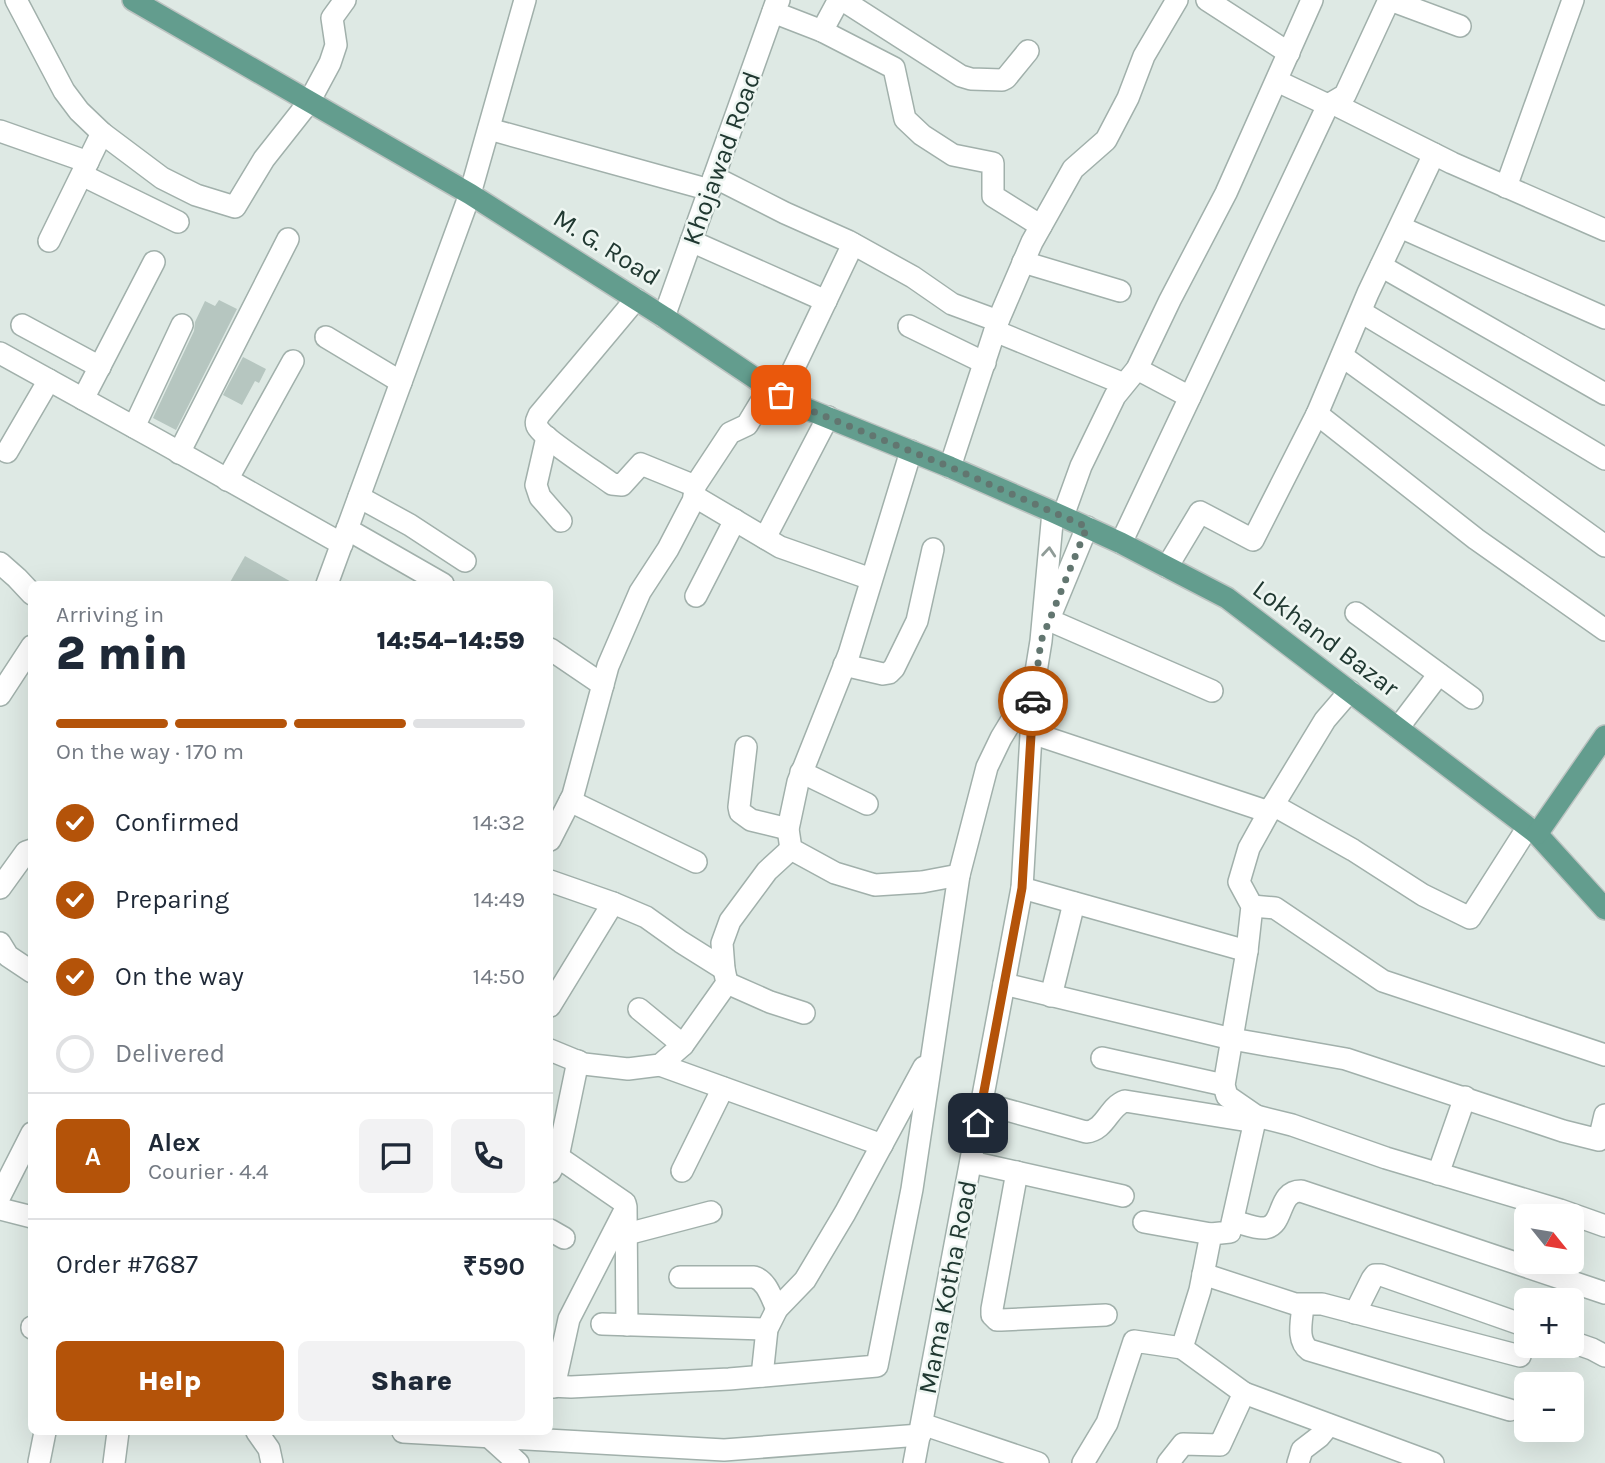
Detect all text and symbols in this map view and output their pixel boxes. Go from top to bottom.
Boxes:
street label: Khojawad Road [676,67,767,249]
street label: M. G. Road [548,202,666,292]
pin [751,365,811,425]
icon: bag [762,376,800,414]
one-way arrow [1041,546,1056,557]
street label: Lokhand Bazar [1247,573,1405,704]
text: Arriving in [56,601,164,628]
text: 14:54–14:59 [376,625,525,656]
text: 2 min [56,627,188,681]
courier [998,666,1068,736]
icon: car [1014,682,1052,720]
text: On the way · 170 m [56,738,244,765]
icon: check [56,804,94,842]
text: Confirmed [115,807,240,838]
text: 14:32 [472,809,525,836]
icon: check [56,881,94,919]
text: Preparing [115,884,229,915]
text: 14:49 [473,886,525,913]
icon: check [56,958,94,996]
text: On the way [115,961,244,992]
text: 14:50 [473,963,525,990]
text: Delivered [115,1038,225,1069]
pin [948,1093,1008,1153]
icon: home [959,1104,997,1142]
button: chat [359,1119,433,1193]
button: phone [451,1119,525,1193]
text: Alex [148,1127,200,1158]
text: A [85,1141,101,1172]
text: Courier · 4.4 [148,1158,269,1185]
street label: Mama Kotha Road [912,1178,983,1397]
north arrow [1514,1204,1584,1274]
map controls [1514,1204,1584,1442]
text: Order #7687 [56,1249,198,1280]
text: ₹590 [463,1251,525,1282]
button: + [1514,1288,1584,1358]
button: Help [56,1341,284,1421]
button: Share [298,1341,525,1421]
button: − [1514,1372,1584,1442]

